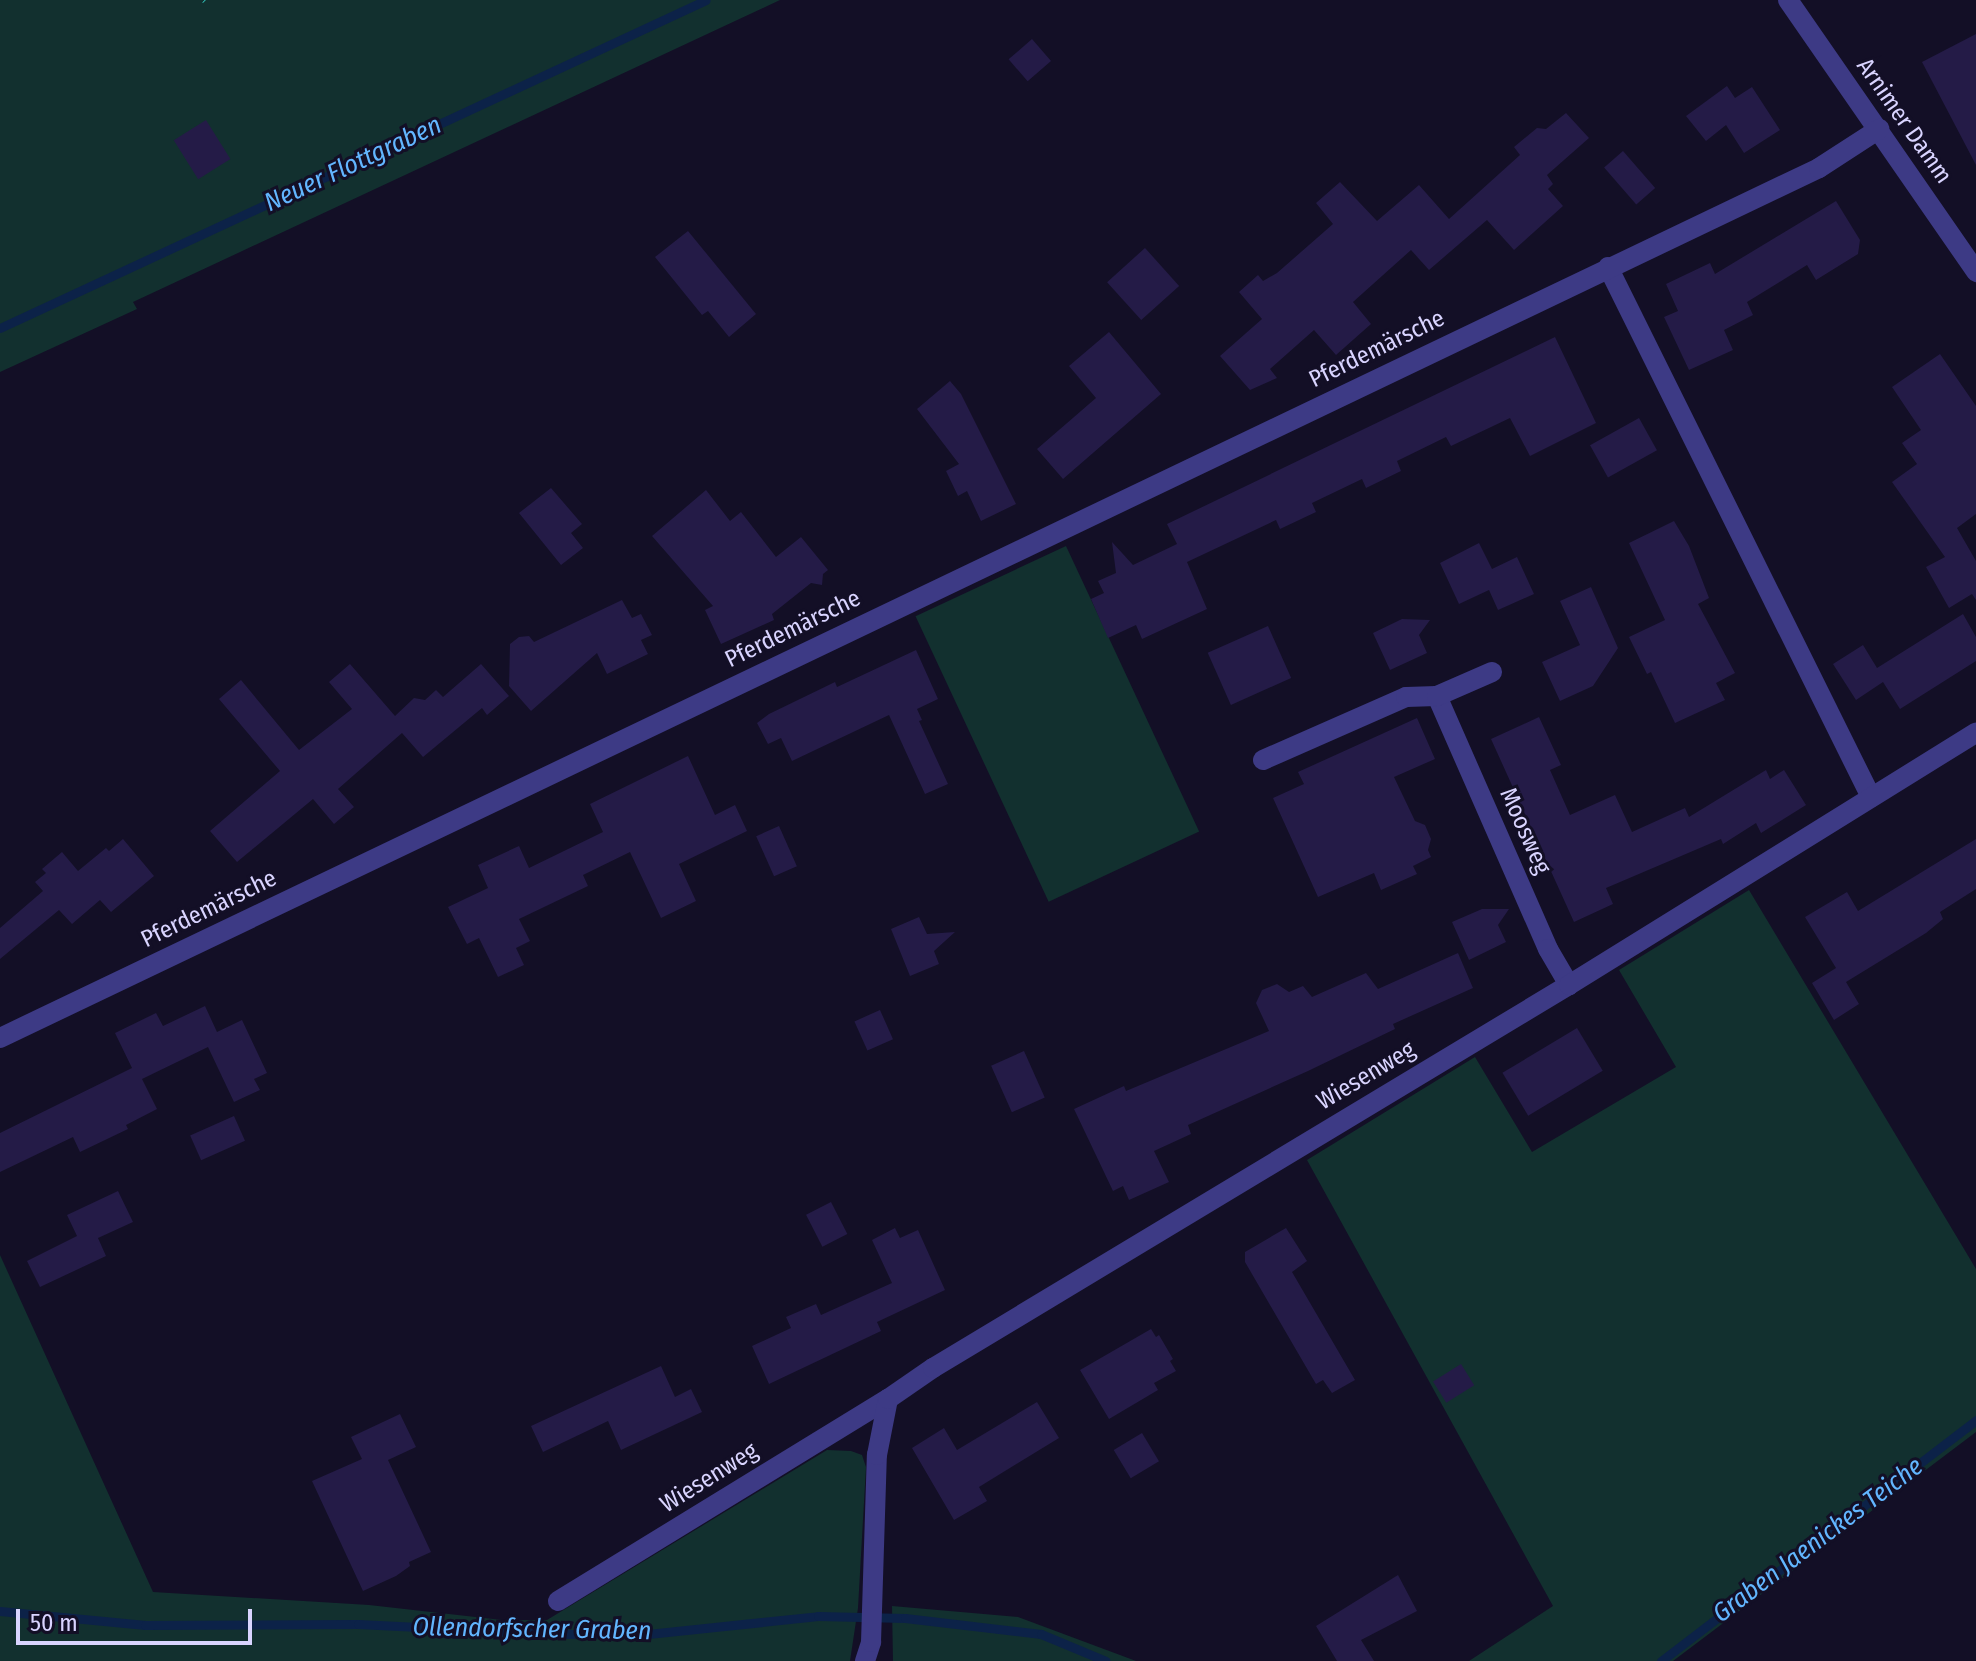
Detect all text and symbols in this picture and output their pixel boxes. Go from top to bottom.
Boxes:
street label: Arnimer Damm [1850,53,1958,189]
water label: Neuer Flottgraben [260,109,446,219]
street label: Pferdemärsche [1305,304,1449,394]
street label: Pferdemärsche [721,584,865,674]
street label: Moosweg [1493,783,1557,879]
street label: Pferdemärsche [137,864,281,954]
street label: Wiesenweg [1312,1035,1420,1117]
street label: Wiesenweg [655,1437,763,1519]
water label: Graben Jaenickes Teiche [1707,1451,1929,1629]
scale bar [20,1593,256,1643]
text: 50 m [30,1609,78,1637]
water label: Ollendorfscher Graben [412,1611,652,1647]

